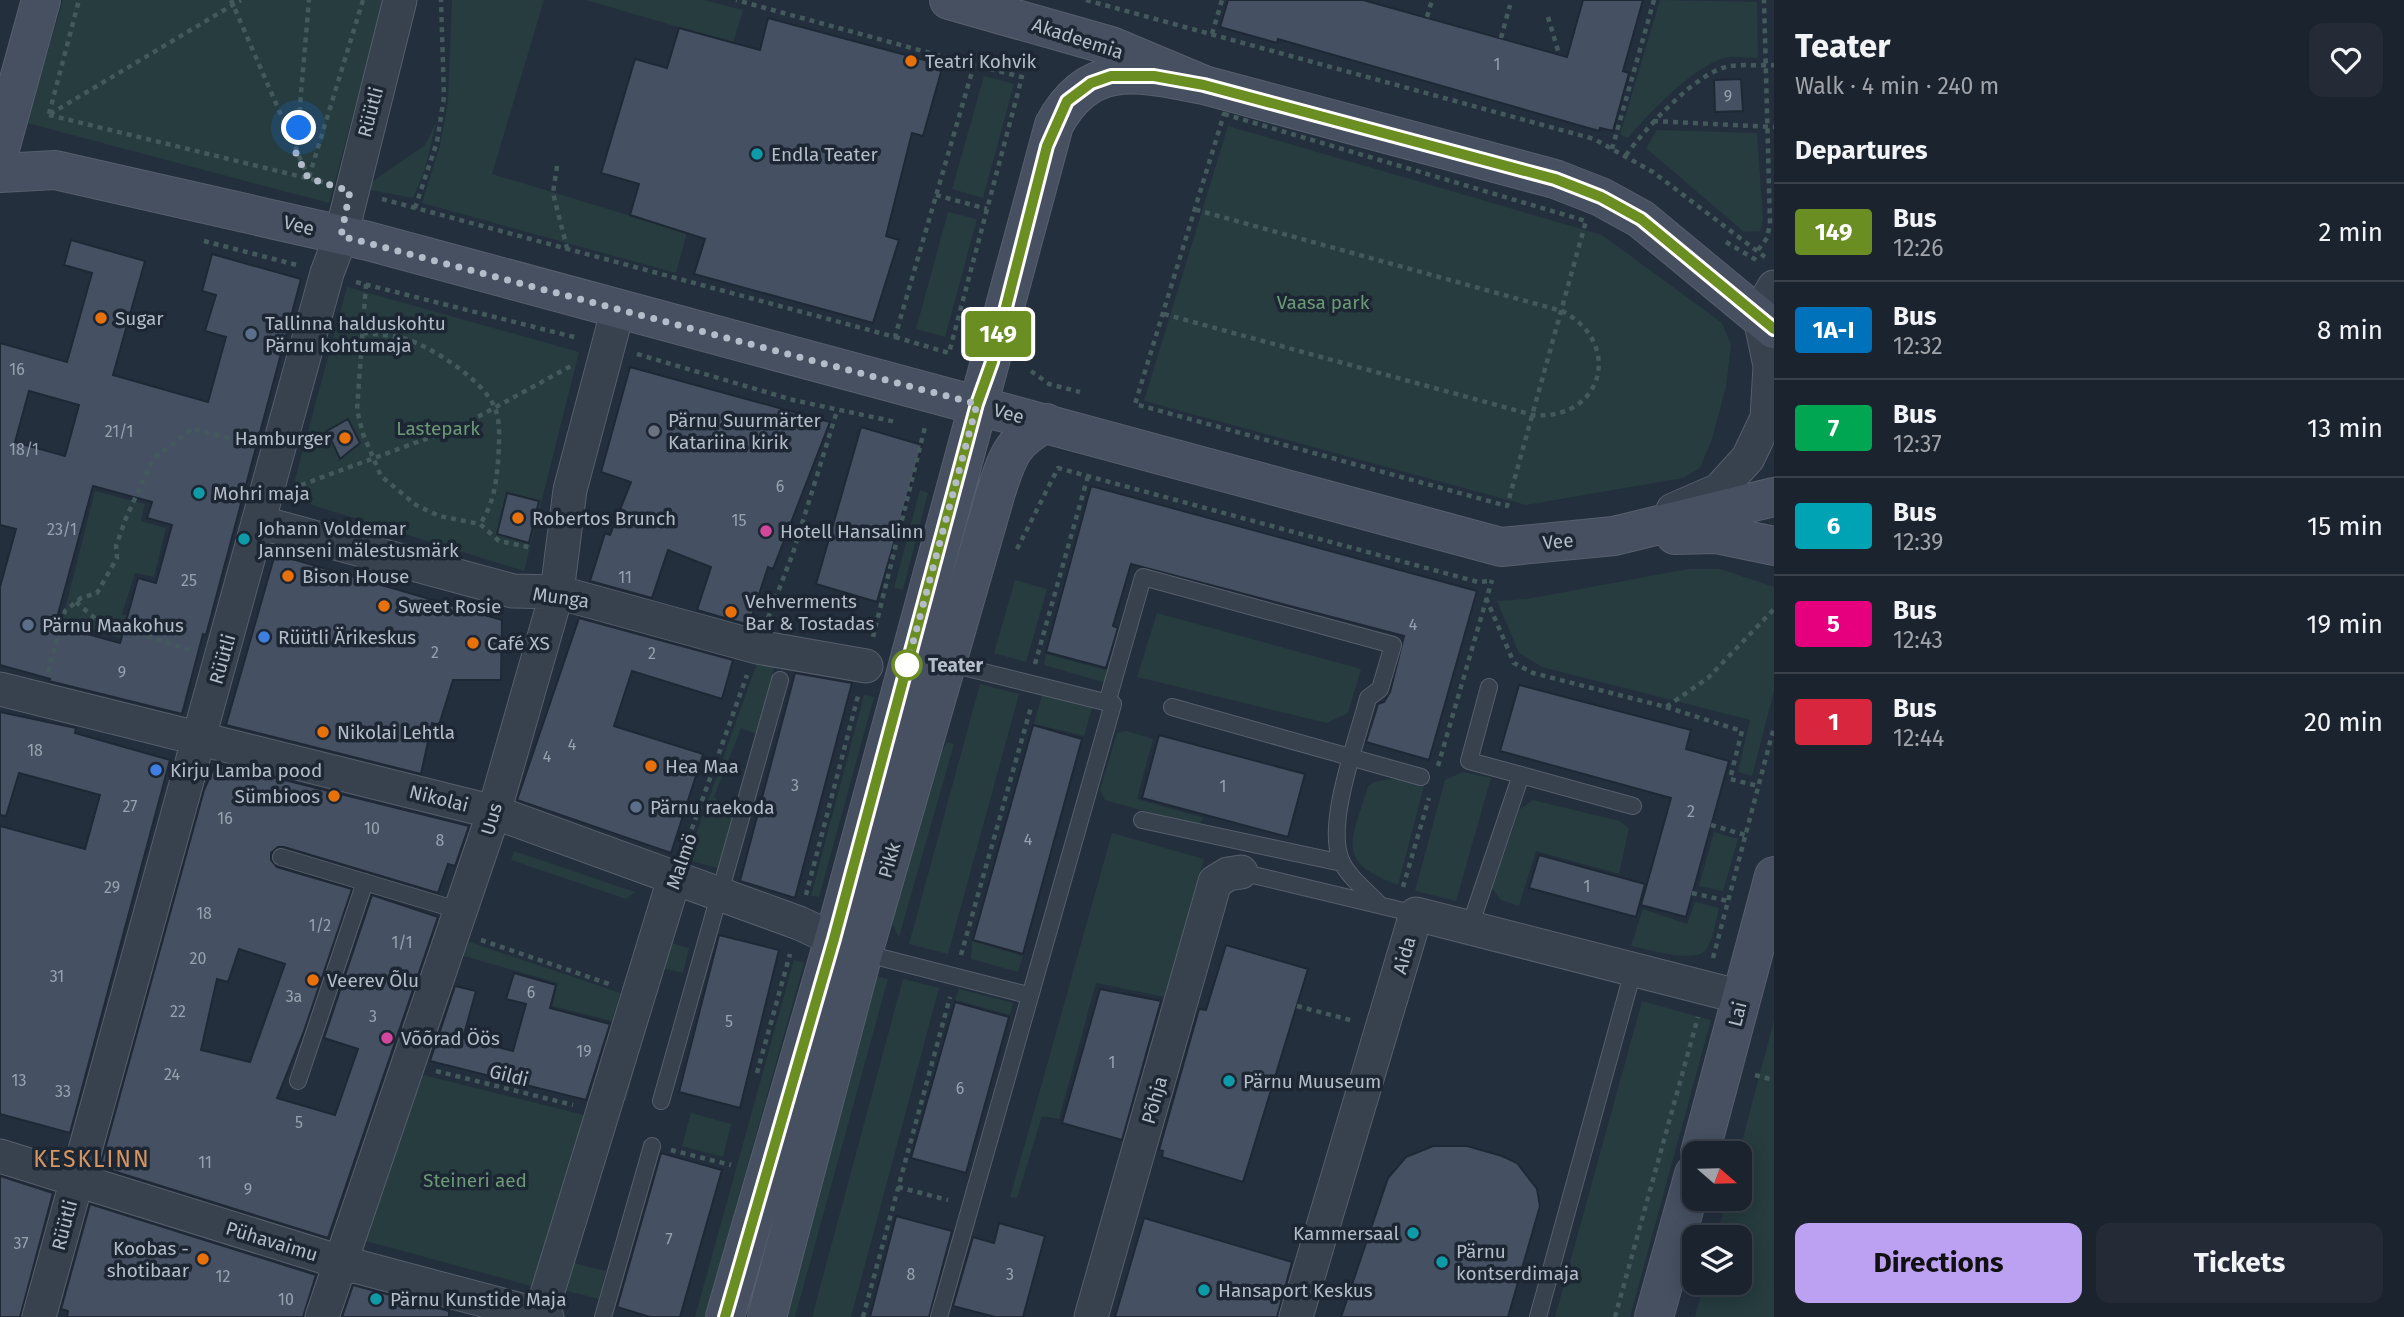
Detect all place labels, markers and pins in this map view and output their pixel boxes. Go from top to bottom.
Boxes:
place label: Teatri Kohvik [925,50,1037,73]
marker: Teatri Kohvik [903,53,919,69]
place label: Endla Teater [771,143,879,166]
marker: Endla Teater [749,146,765,162]
place label: Sugar [115,307,164,330]
marker: Sugar [93,310,109,326]
place label: Tallinna halduskohtu Pärnu kohtumaja [265,312,446,357]
marker: Tallinna halduskohtu Pärnu kohtumaja [243,326,259,342]
place label: Pärnu Suurmärter Katariina kirik [668,409,822,454]
marker: Pärnu Suurmärter Katariina kirik [646,423,662,439]
place label: Hamburger [235,427,332,450]
marker: Hamburger [337,430,353,446]
place label: Mohri maja [213,482,310,505]
marker: Mohri maja [191,485,207,501]
place label: Robertos Brunch [532,507,676,530]
marker: Robertos Brunch [510,510,526,526]
place label: Johann Voldemar Jannseni mälestusmärk [258,517,459,562]
place label: Hotell Hansalinn [780,520,924,543]
marker: Hotell Hansalinn [758,523,774,539]
marker: Johann Voldemar Jannseni mälestusmärk [236,531,252,547]
place label: Bison House [302,565,409,588]
marker: Bison House [280,568,296,584]
place label: Vehverments Bar & Tostadas [745,590,874,635]
place label: Sweet Rosie [398,595,501,618]
marker: Sweet Rosie [376,598,392,614]
marker: Vehverments Bar & Tostadas [723,604,739,620]
place label: Pärnu Maakohus [42,614,184,637]
marker: Pärnu Maakohus [20,617,36,633]
place label: Rüütli Ärikeskus [278,626,416,649]
marker: Rüütli Ärikeskus [256,629,272,645]
place label: Café XS [487,632,550,655]
marker: Café XS [465,635,481,651]
marker: Teater [892,650,922,680]
place label: Teater [928,654,983,677]
place label: Nikolai Lehtla [337,721,455,744]
marker: Nikolai Lehtla [315,724,331,740]
place label: Hea Maa [665,755,739,778]
marker: Hea Maa [643,758,659,774]
place label: Kirju Lamba pood [170,759,322,782]
marker: Kirju Lamba pood [148,762,164,778]
place label: Sümbioos [235,785,320,808]
marker: Sümbioos [326,788,342,804]
place label: Pärnu raekoda [650,796,775,819]
marker: Pärnu raekoda [628,799,644,815]
place label: Veerev Õlu [327,969,419,992]
marker: Veerev Õlu [305,972,321,988]
place label: Võõrad Öös [401,1027,500,1050]
marker: Võõrad Öös [379,1030,395,1046]
place label: Pärnu Muuseum [1243,1070,1381,1093]
marker: Pärnu Muuseum [1221,1073,1237,1089]
place label: Kammersaal [1293,1222,1399,1245]
marker: Kammersaal [1405,1225,1421,1241]
place label: Koobas - shotibaar [107,1237,190,1282]
place label: Pärnu kontserdimaja [1456,1240,1579,1285]
marker: Koobas - shotibaar [195,1251,211,1267]
marker: Pärnu kontserdimaja [1434,1254,1450,1270]
place label: Hansaport Keskus [1218,1279,1373,1302]
marker: Hansaport Keskus [1196,1282,1212,1298]
place label: Pärnu Kunstide Maja [390,1288,567,1311]
marker: Pärnu Kunstide Maja [368,1291,384,1307]

